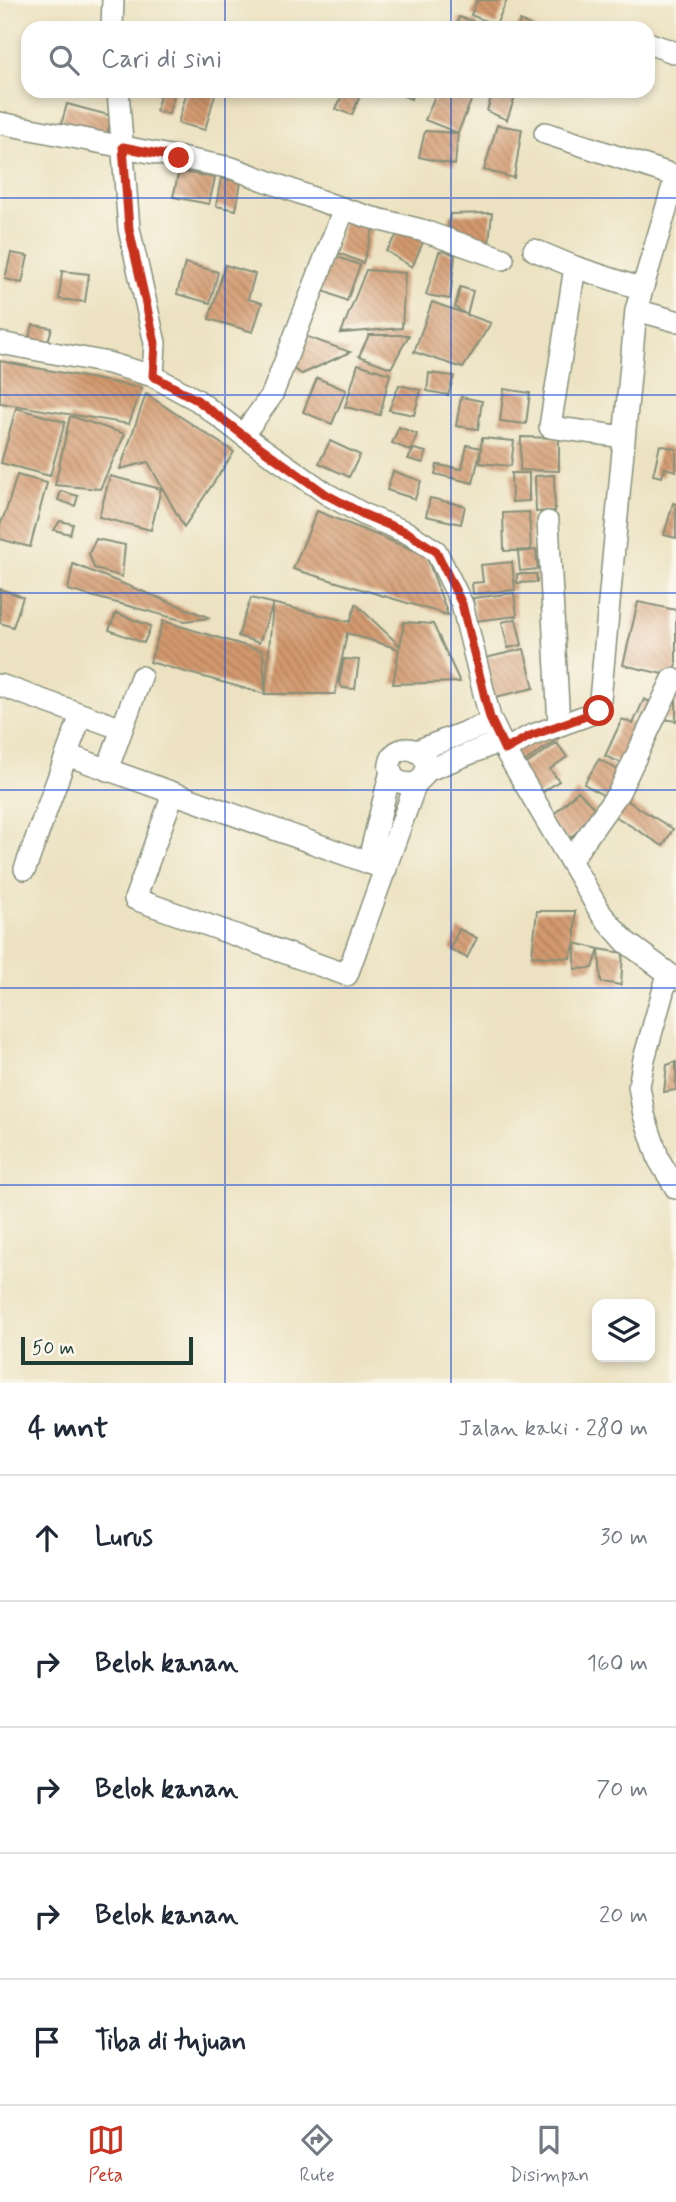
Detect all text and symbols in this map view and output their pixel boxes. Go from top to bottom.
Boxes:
search box [21,21,655,98]
icon: search [45,41,83,79]
text: Cari di sini [101,43,222,77]
route end [163,142,194,173]
route start [583,695,614,726]
map controls [592,1299,655,1362]
button: layers [592,1299,655,1362]
scale bar [21,1334,192,1366]
text: 50 m [32,1336,75,1361]
text: 4 mnt [28,1409,108,1448]
text: Jalan kaki · 280 m [458,1414,648,1444]
icon: ahead [28,1519,66,1557]
text: Lurus [95,1521,153,1555]
text: 30 m [600,1523,648,1553]
icon: right [28,1645,66,1683]
text: Belok kanan [95,1647,238,1681]
text: 160 m [587,1649,648,1679]
icon: right [28,1771,66,1809]
text: Belok kanan [95,1773,238,1807]
text: 70 m [596,1775,648,1805]
icon: right [28,1897,66,1935]
text: Belok kanan [95,1899,238,1933]
text: 20 m [599,1901,648,1931]
icon: arrive [28,2023,66,2061]
text: Tiba di tujuan [95,2025,246,2059]
tab: Peta [87,2121,125,2188]
tab: Rute [298,2121,336,2188]
tab: Disimpan [510,2121,589,2188]

